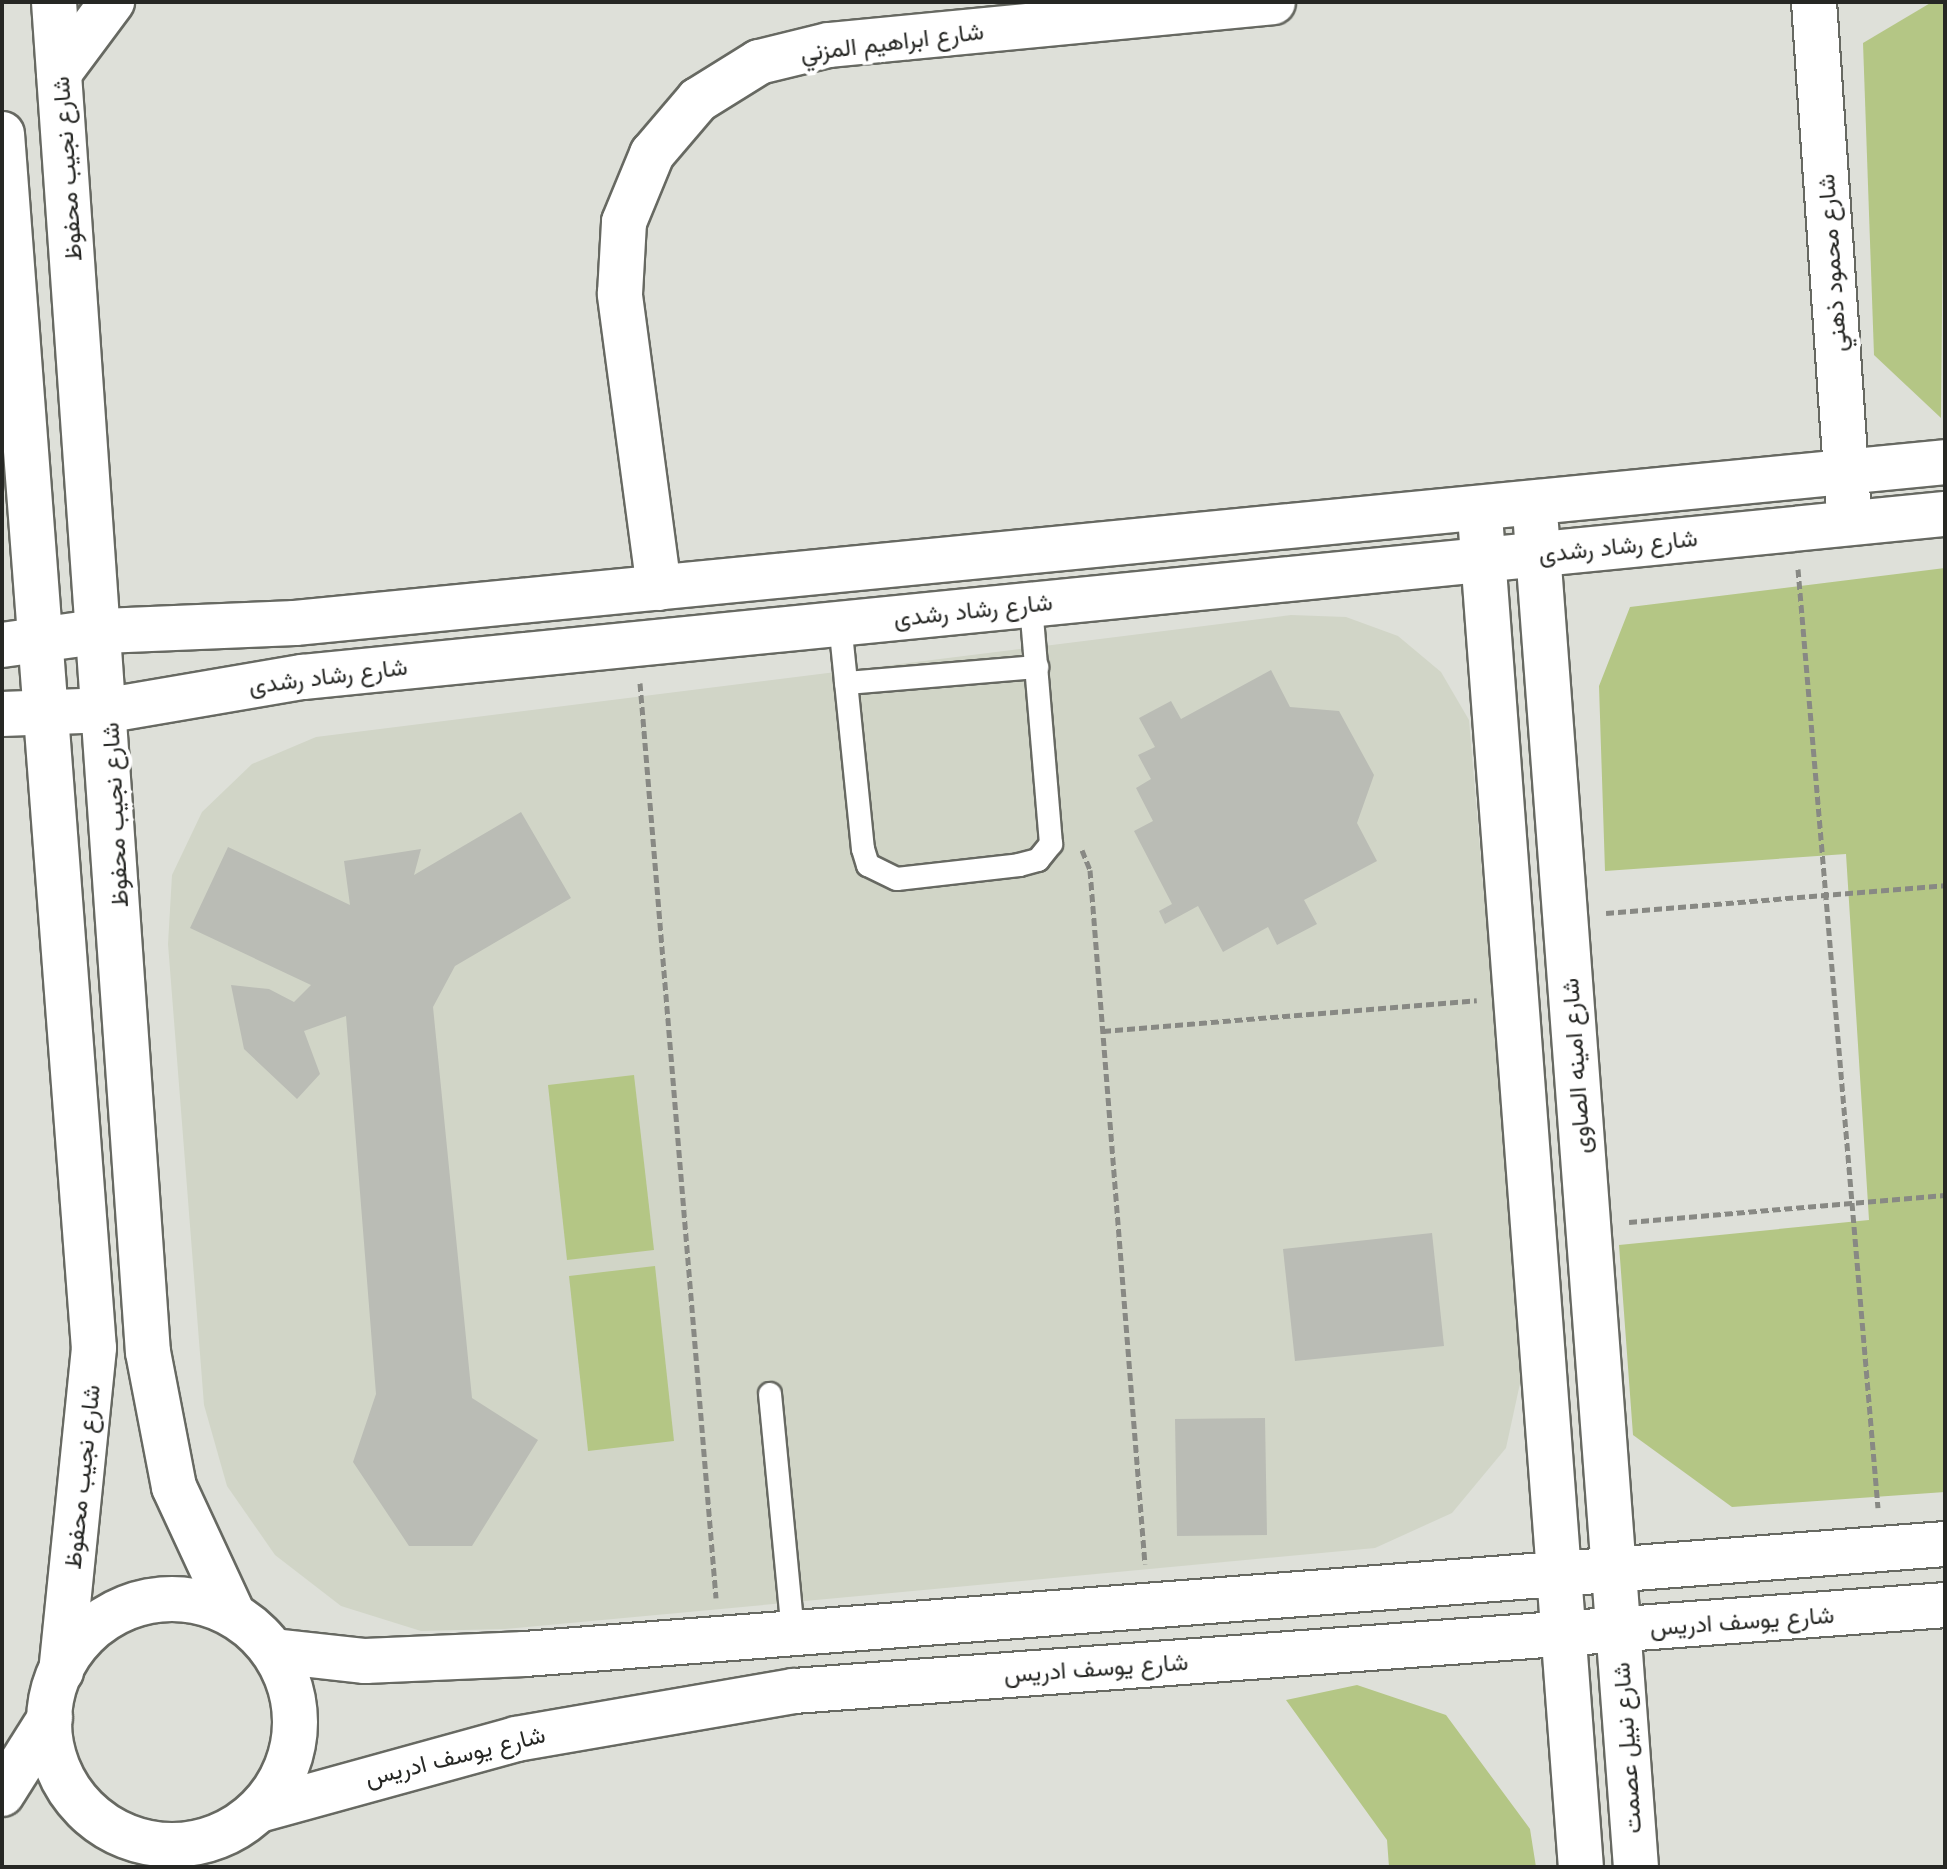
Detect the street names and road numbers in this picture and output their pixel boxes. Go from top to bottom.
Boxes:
street label: شارع ابراهيم المزني [799,16,985,68]
street label: شارع نجيب محفوظ [46,76,88,262]
street label: شارع محمود ذهني [1811,173,1853,353]
street label: شارع رشاد رشدى [1537,523,1699,569]
street label: شارع رشاد رشدى [892,587,1054,633]
street label: شارع رشاد رشدى [247,652,409,700]
street label: شارع نجيب محفوظ [96,722,134,908]
street label: شارع امينه الصاوى [1555,977,1597,1155]
street label: شارع نجيب محفوظ [58,1383,106,1571]
street label: شارع يوسف ادريس [1649,1600,1835,1642]
street label: شارع يوسف ادريس [1003,1647,1189,1689]
street label: شارع نبيل عصمت [1607,1661,1647,1835]
street label: شارع يوسف ادريس [362,1720,548,1792]

